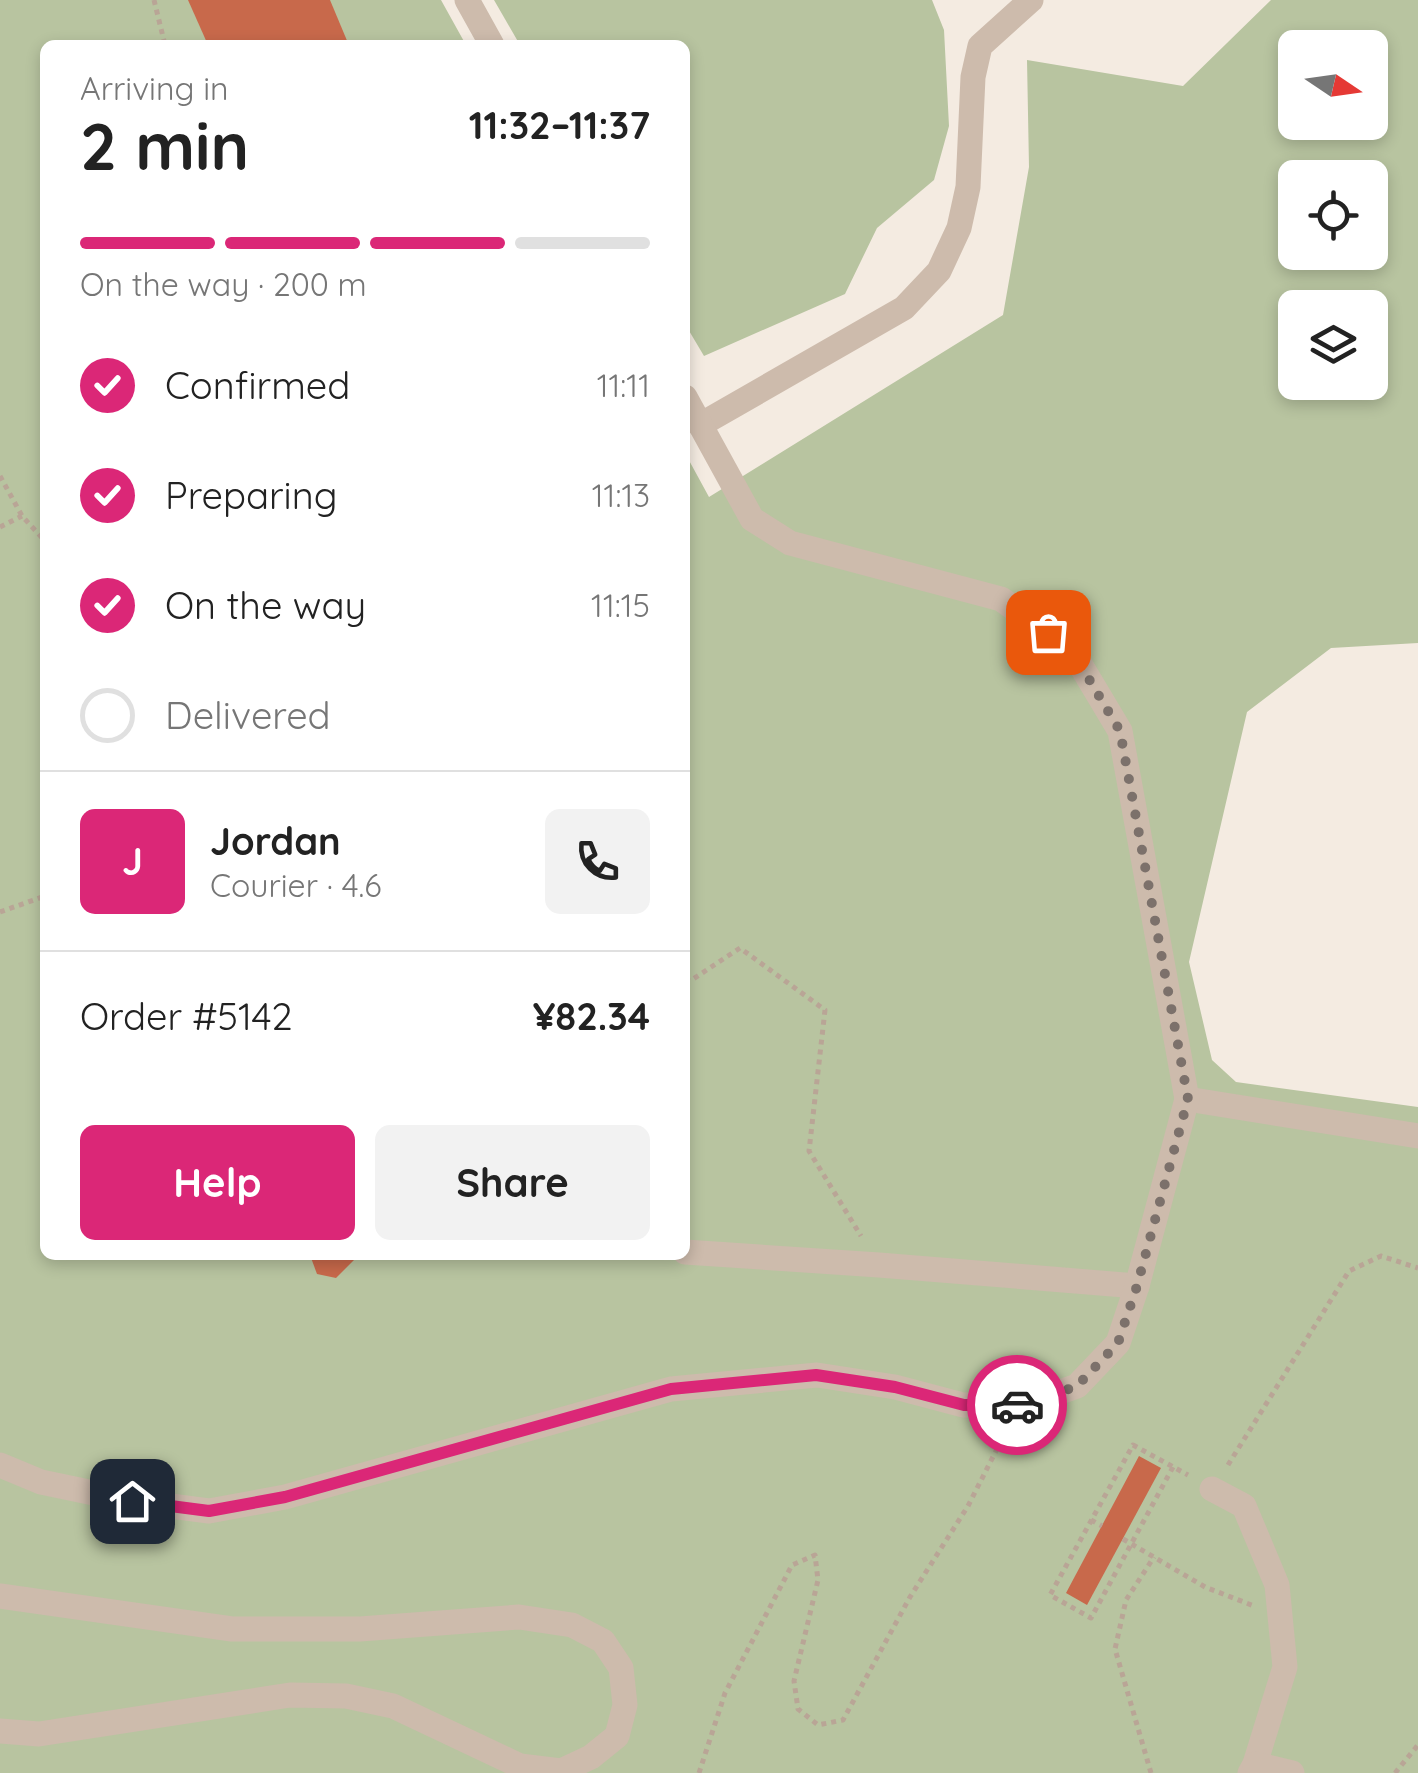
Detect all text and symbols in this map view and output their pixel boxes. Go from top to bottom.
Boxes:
north arrow [1278,30,1388,140]
map controls [1278,30,1388,400]
text: Arriving in [80,68,229,108]
text: 11:32–11:37 [469,101,650,149]
text: 2 min [80,105,249,186]
button: locate [1278,160,1388,270]
text: On the way · 200 m [80,264,367,304]
button: layers [1278,290,1388,400]
icon: check [80,358,135,413]
text: Confirmed [165,361,350,409]
text: 11:11 [597,365,650,405]
icon: check [80,468,135,523]
text: Preparing [165,471,337,519]
text: 11:13 [592,475,650,515]
icon: check [80,578,135,633]
text: On the way [165,581,366,629]
text: 11:15 [591,585,650,625]
pin [1006,590,1091,675]
icon: bag [1021,605,1076,660]
text: Delivered [165,691,331,739]
button: phone [545,809,650,914]
text: Jordan [210,817,341,865]
text: J [122,837,143,885]
text: Courier · 4.6 [210,865,382,905]
text: Order #5142 [80,992,293,1040]
text: ¥82.34 [533,992,650,1040]
button: Help [80,1125,355,1240]
button: Share [375,1125,650,1240]
courier [967,1355,1067,1455]
icon: car [990,1378,1045,1433]
pin [90,1459,175,1544]
icon: home [105,1474,160,1529]

